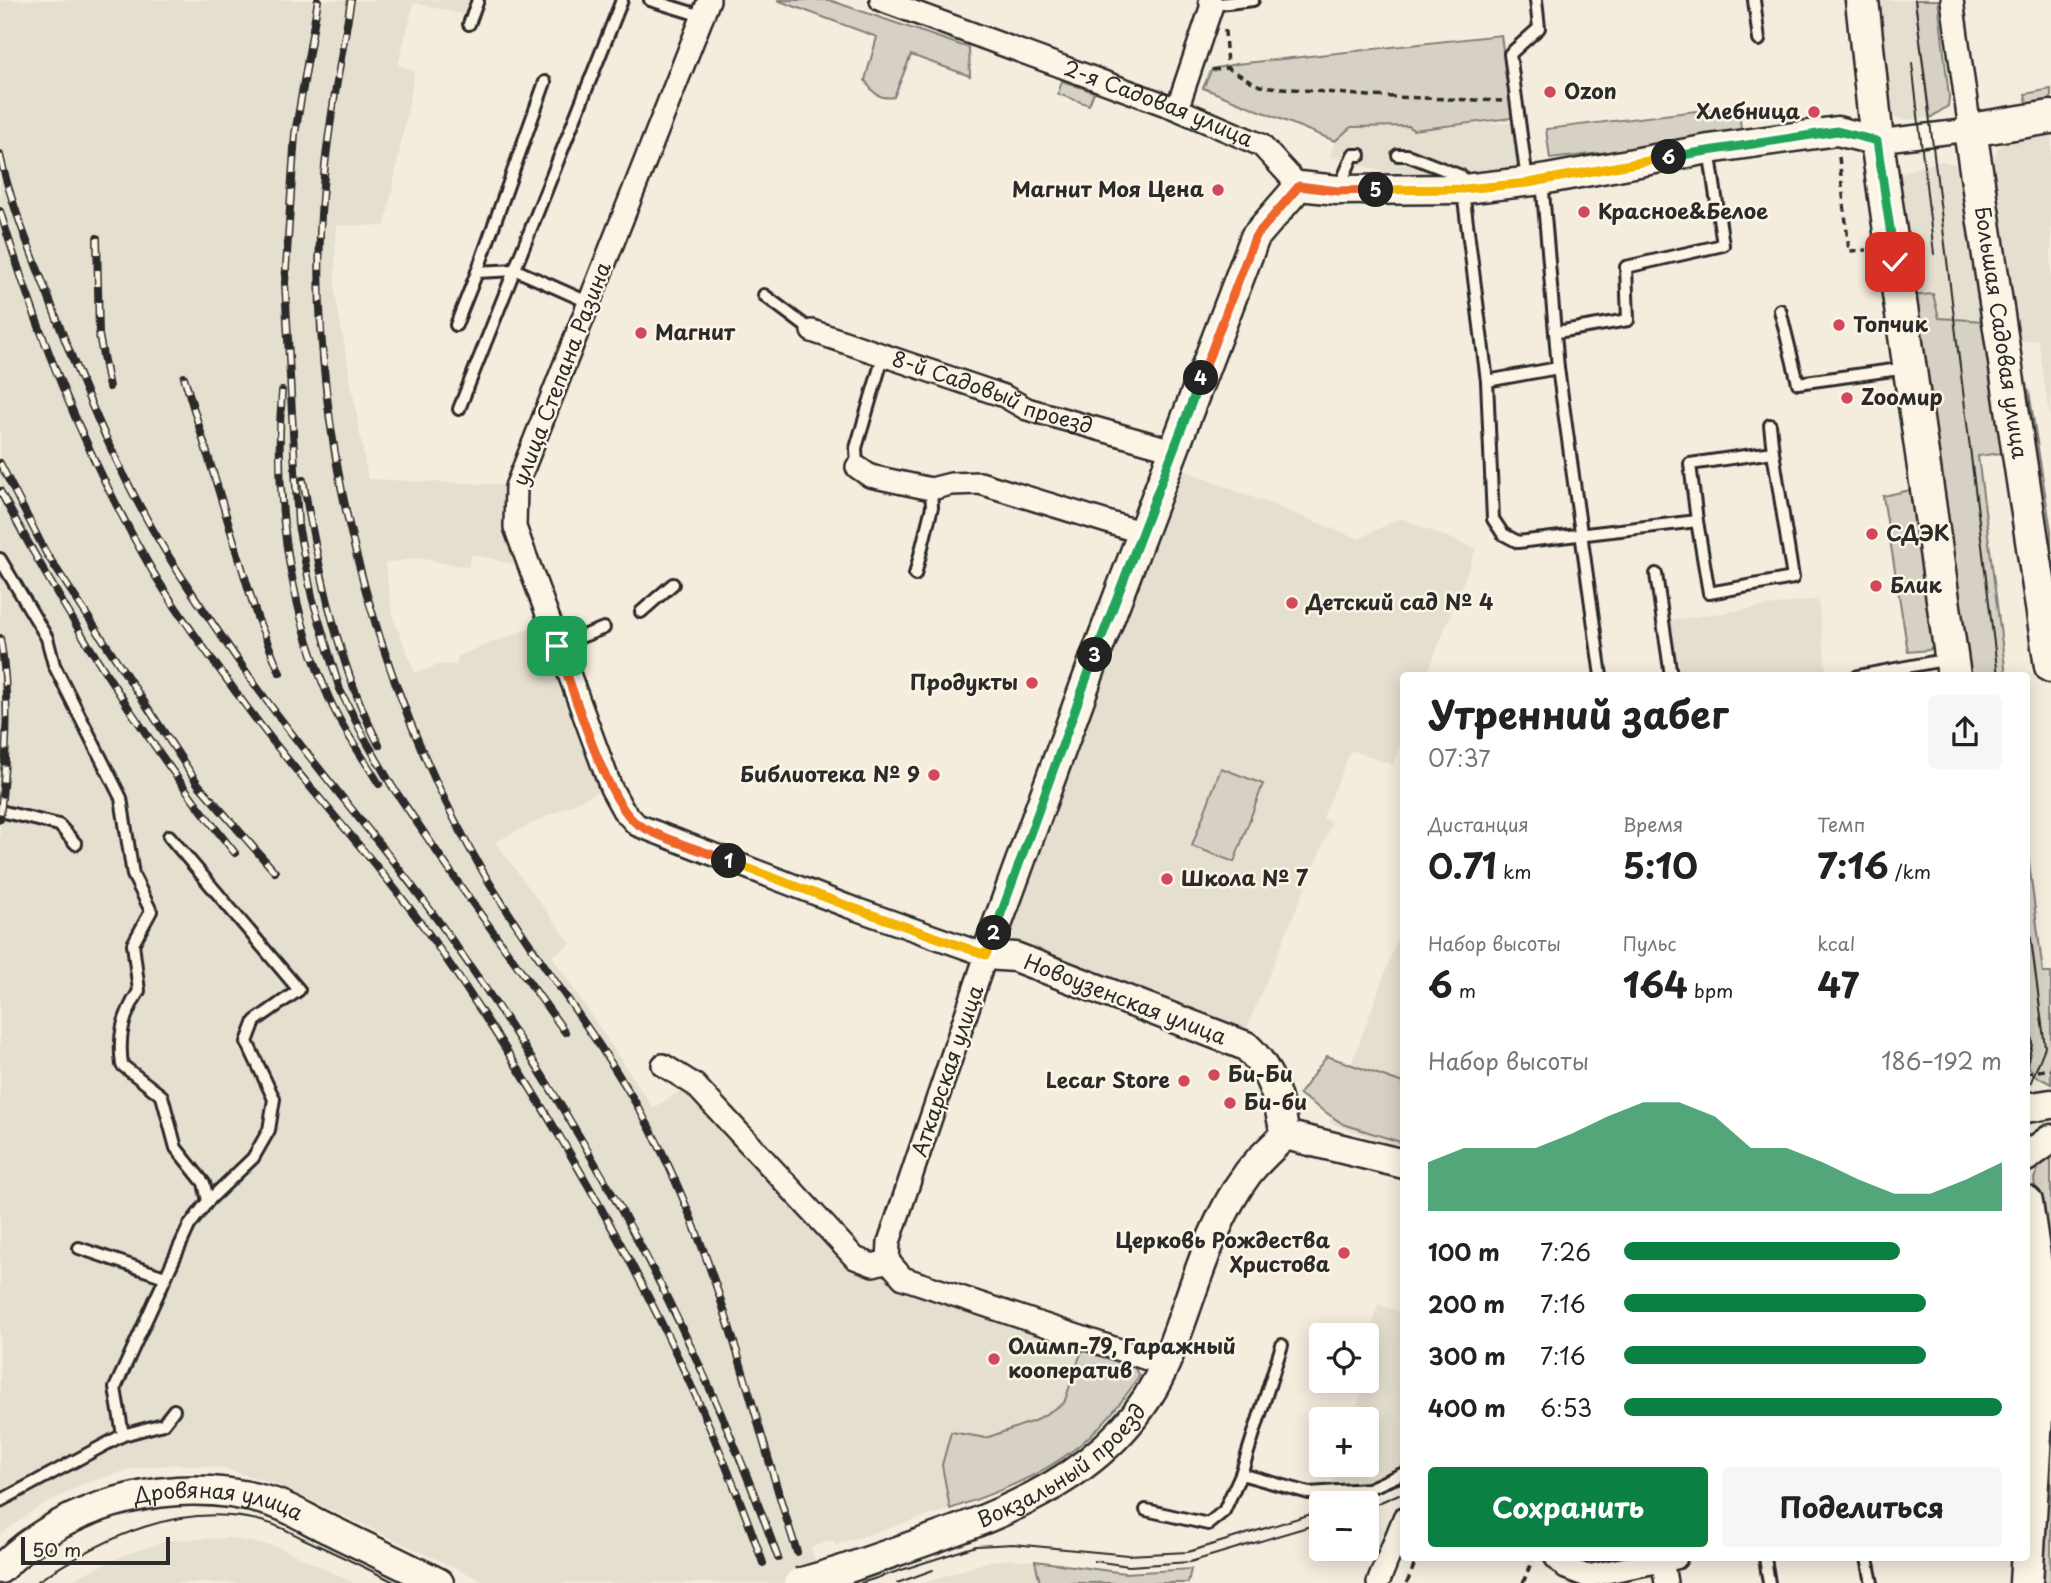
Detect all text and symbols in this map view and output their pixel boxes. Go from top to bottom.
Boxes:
street label: 2-я Садовая улица [1060,51,1259,154]
place label: Ozon [1564,74,1617,106]
marker: Ozon [1542,84,1558,100]
place label: Хлебница [1697,94,1800,126]
marker: Хлебница [1806,104,1822,120]
pin: 6 [1652,140,1686,174]
text: 6 [1662,142,1675,170]
place label: Магнит Моя Цена [1012,172,1204,204]
pin: 5 [1358,172,1394,208]
text: 5 [1369,175,1382,203]
marker: Магнит Моя Цена [1210,182,1226,198]
place label: Красное&Белое [1598,194,1768,226]
marker: Красное&Белое [1576,204,1592,220]
street label: Большая Садовая улица [1968,204,2038,462]
pin [1865,232,1925,292]
icon: check [1876,243,1914,281]
street label: улица Степана Разина [503,256,618,490]
place label: Топчик [1853,307,1928,339]
place label: Магнит [655,315,736,347]
marker: Топчик [1831,317,1847,333]
marker: Магнит [633,325,649,341]
street label: 8-й Садовый проезд [888,341,1097,441]
pin: 4 [1184,360,1218,396]
text: 4 [1194,363,1207,391]
place label: Zooмир [1861,380,1943,412]
marker: Zooмир [1839,390,1855,406]
place label: СДЭК [1886,516,1950,548]
marker: СДЭК [1864,526,1880,542]
place label: Блик [1890,568,1943,600]
marker: Блик [1868,578,1884,594]
place label: Детский сад № 4 [1305,585,1493,617]
marker: Детский сад № 4 [1284,595,1300,611]
pin [527,616,587,676]
icon: arrive [538,627,576,665]
pin: 3 [1078,638,1112,672]
text: 3 [1088,640,1101,668]
place label: Продукты [910,665,1018,697]
marker: Продукты [1024,675,1040,691]
text: Утренний забег [1428,685,1728,742]
button: share [1928,695,2002,769]
text: 07:37 [1428,740,1491,775]
place label: Библиотека № 9 [740,757,920,789]
marker: Библиотека № 9 [926,767,942,783]
text: Дистанция [1428,810,1529,838]
text: Время [1623,810,1683,838]
text: Темп [1817,810,1865,838]
text: 0.71 [1428,838,1497,891]
text: 5:10 [1623,838,1698,891]
text: 7:16 [1817,838,1889,891]
pin: 1 [712,844,746,878]
text: 1 [724,846,733,874]
text: km [1497,857,1532,885]
text: /km [1889,857,1931,885]
place label: Школа № 7 [1181,861,1309,893]
marker: Школа № 7 [1159,871,1175,887]
pin: 2 [976,916,1012,950]
text: 2 [987,918,1000,946]
text: Набор высоты [1428,929,1561,957]
text: Пульс [1623,929,1676,957]
text: kcal [1817,929,1855,957]
street label: Новоузенская улица [1020,945,1232,1052]
text: 6 [1428,957,1453,1010]
text: 164 [1623,957,1688,1010]
text: 47 [1817,957,1859,1010]
text: m [1453,976,1476,1004]
text: bpm [1688,976,1733,1004]
street label: Аткарская улица [902,980,991,1160]
text: Набор высоты [1428,1043,1589,1078]
text: 186–192 m [1881,1043,2002,1078]
place label: Би-Би [1228,1057,1293,1089]
place label: Lecar Store [1046,1063,1170,1095]
marker: Би-Би [1206,1067,1222,1083]
marker: Lecar Store [1176,1073,1192,1089]
place label: Би-би [1244,1085,1307,1117]
marker: Би-би [1222,1095,1238,1111]
place label: Церковь Рождества Христова [1115,1223,1330,1279]
text: 100 m [1428,1234,1500,1269]
text: 7:26 [1540,1234,1591,1269]
marker: Церковь Рождества Христова [1336,1245,1352,1261]
text: 200 m [1428,1286,1505,1321]
text: 7:16 [1540,1286,1586,1321]
map controls [1309,1323,1379,1561]
button: locate [1309,1323,1379,1393]
place label: Олимп-79, Гаражный кооператив [1008,1329,1236,1385]
text: 300 m [1428,1338,1506,1373]
text: 7:16 [1540,1338,1586,1373]
marker: Олимп-79, Гаражный кооператив [986,1351,1002,1367]
text: 400 m [1428,1390,1506,1425]
text: 6:53 [1540,1390,1592,1425]
street label: Вокзальный проезд [972,1396,1153,1534]
button: + [1309,1407,1379,1477]
button: Сохранить [1428,1467,1708,1547]
button: Поделиться [1722,1467,2002,1547]
street label: Дровяная улица [130,1473,310,1528]
button: − [1309,1491,1379,1561]
scale bar [21,1534,170,1566]
text: 50 m [32,1535,81,1563]

